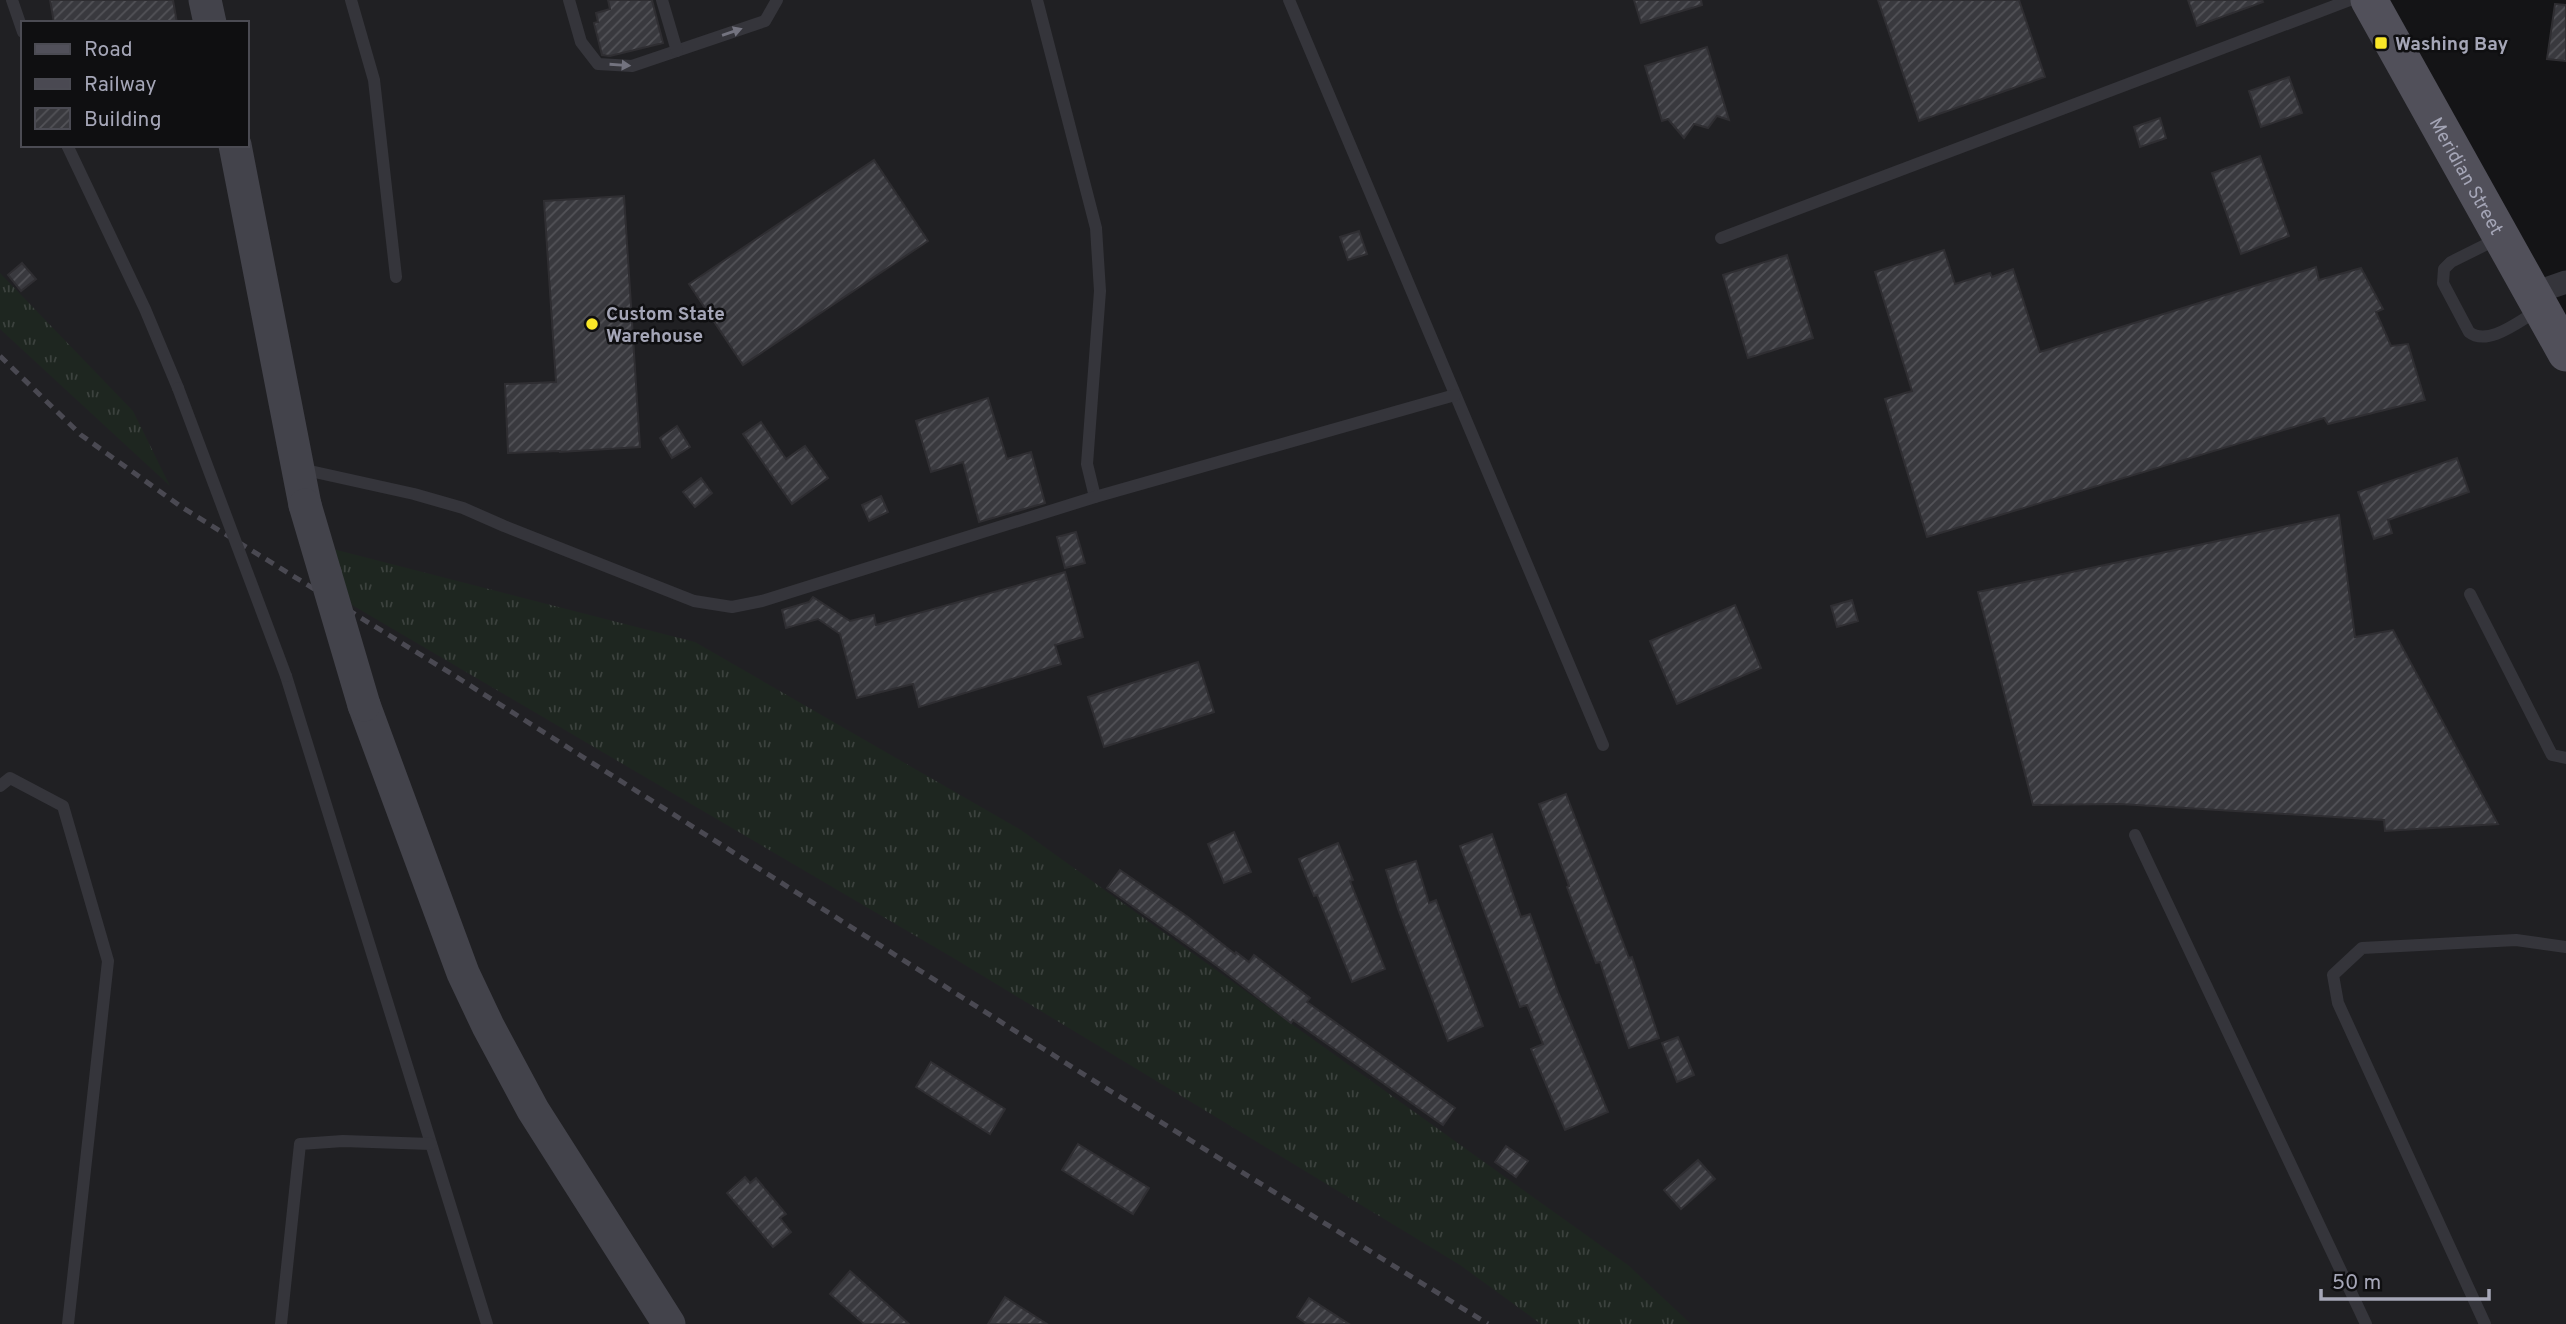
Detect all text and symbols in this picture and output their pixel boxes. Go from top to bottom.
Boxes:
legend [21,21,248,147]
one-way arrow [722,26,743,37]
place label: Washing Bay [2395,33,2509,57]
marker: Washing Bay [2373,35,2389,51]
text: Road [84,37,133,64]
one-way arrow [609,60,631,71]
text: Railway [84,72,157,99]
text: Building [84,107,162,134]
street label: Meridian Street [2423,113,2508,240]
place label: Custom State Warehouse [606,303,725,349]
marker: Custom State Warehouse [584,316,600,332]
scale bar [2321,1258,2489,1302]
text: 50 m [2332,1270,2381,1297]

